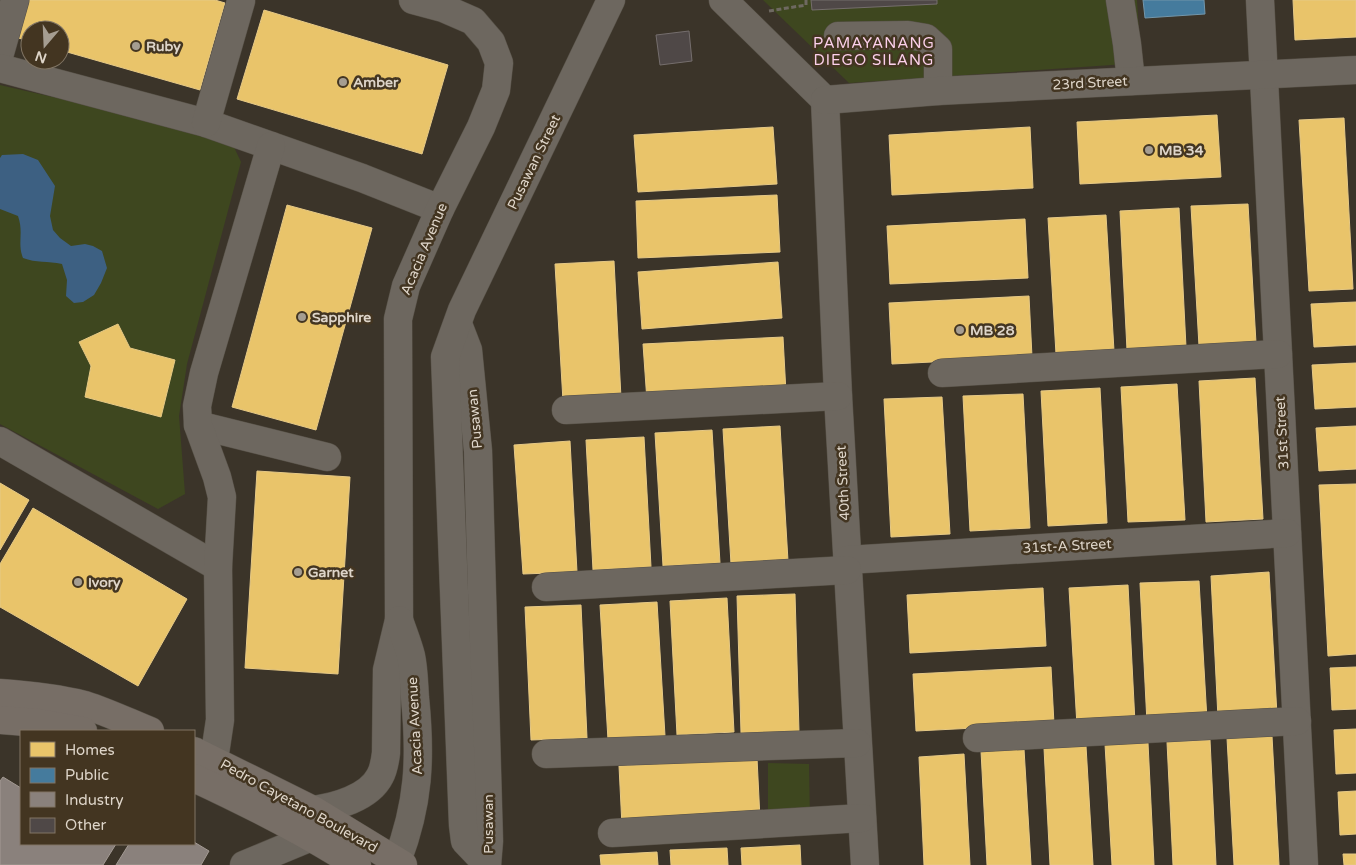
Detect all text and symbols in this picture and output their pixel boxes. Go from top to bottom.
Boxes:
north arrow [20,20,70,70]
district label: PAMAYANANG DIEGO SILANG [813,34,935,69]
place label: Ruby [146,38,181,55]
marker: Ruby [130,40,142,52]
text: N [33,47,49,67]
street label: 23rd Street [1052,73,1129,93]
place label: Amber [353,74,399,91]
marker: Amber [337,76,349,88]
street label: Pusawan Street [504,111,565,212]
place label: MB 34 [1159,142,1204,159]
marker: MB 34 [1143,144,1155,156]
street label: Acacia Avenue [397,200,451,298]
place label: Sapphire [312,309,371,326]
marker: Sapphire [296,311,308,323]
place label: MB 28 [970,322,1015,339]
marker: MB 28 [954,324,966,336]
street label: Pusawan [464,389,486,449]
street label: 31st Street [1272,395,1292,470]
street label: 40th Street [833,444,853,521]
street label: 31st-A Street [1022,535,1113,557]
place label: Garnet [308,564,354,581]
marker: Garnet [292,566,304,578]
place label: Ivory [88,574,121,591]
marker: Ivory [72,576,84,588]
street label: Acacia Avenue [404,676,426,775]
legend [20,730,195,845]
text: Homes [65,741,115,759]
street label: Pedro Cayetano Boulevard [217,756,381,856]
text: Public [65,766,109,784]
text: Industry [65,791,124,809]
street label: Pusawan [480,794,497,854]
text: Other [65,816,107,834]

